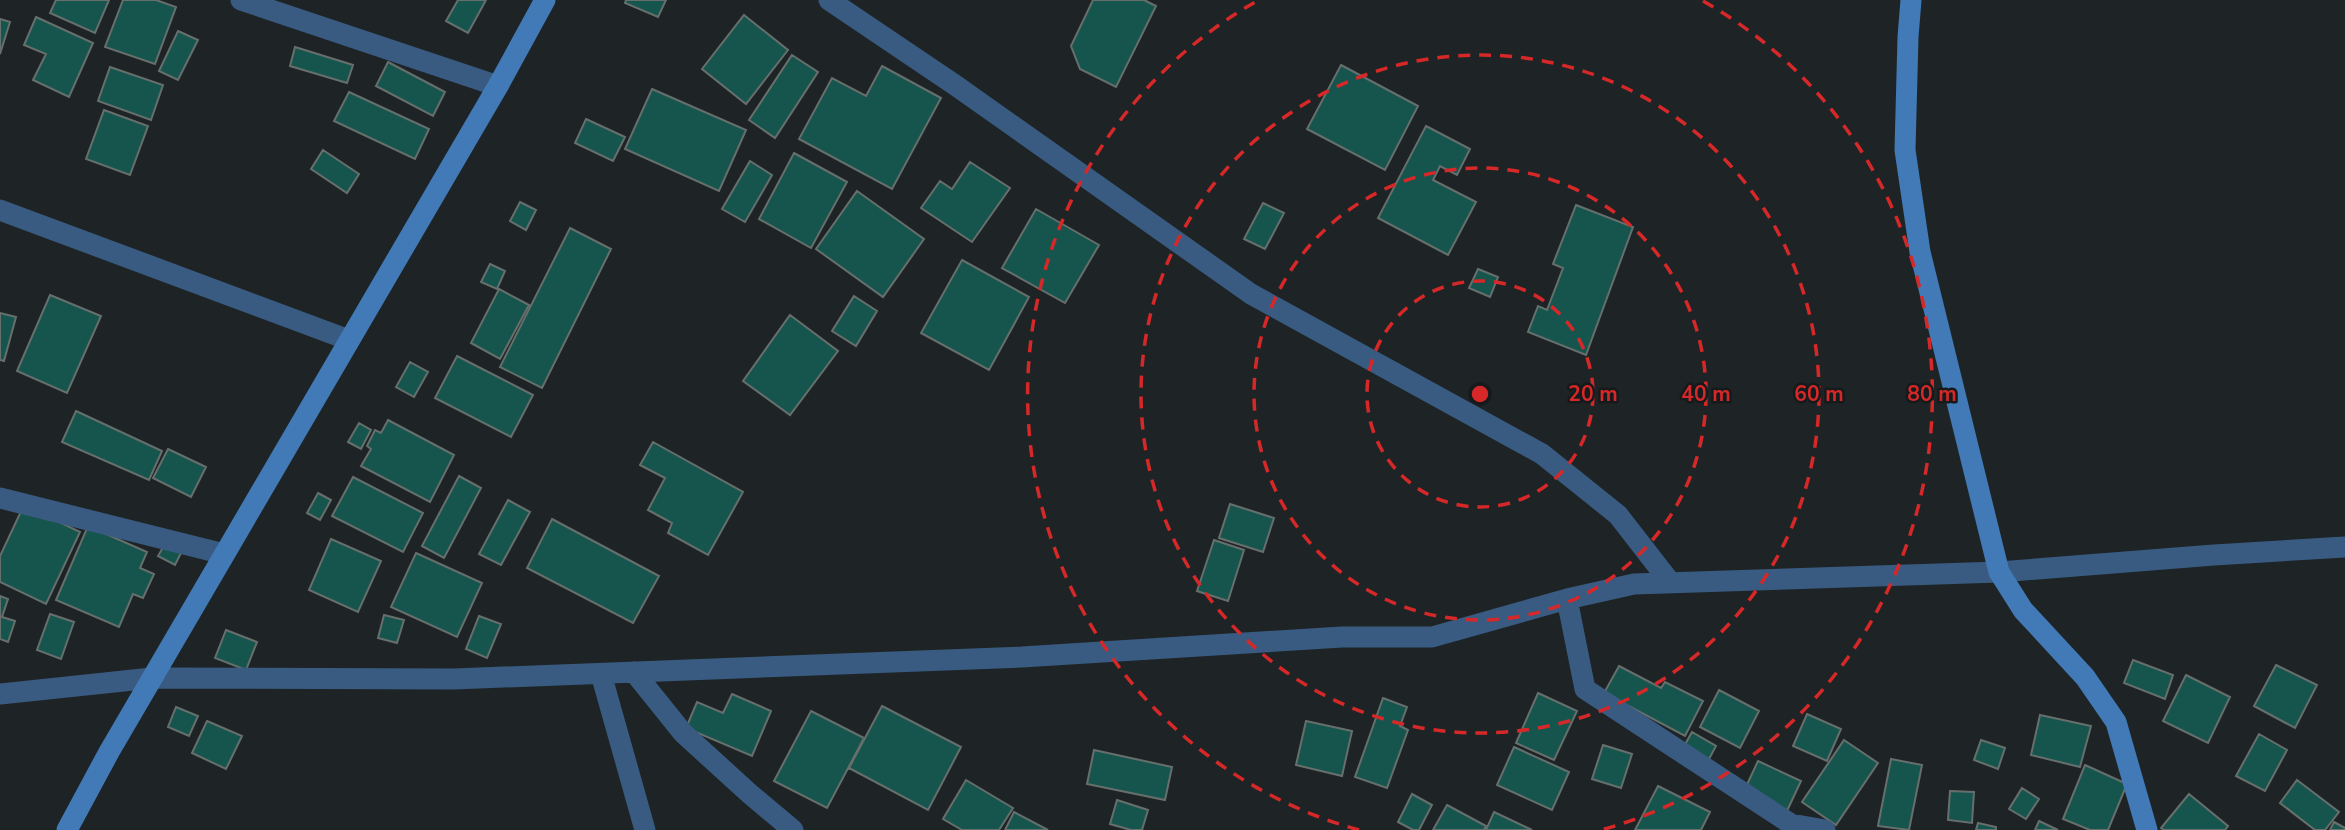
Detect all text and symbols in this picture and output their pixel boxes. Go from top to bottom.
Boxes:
text: 20 m [1568,380,1618,408]
text: 40 m [1681,380,1731,408]
text: 60 m [1794,380,1844,408]
text: 80 m [1907,380,1957,408]
centre of rings [1468,382,1492,406]

